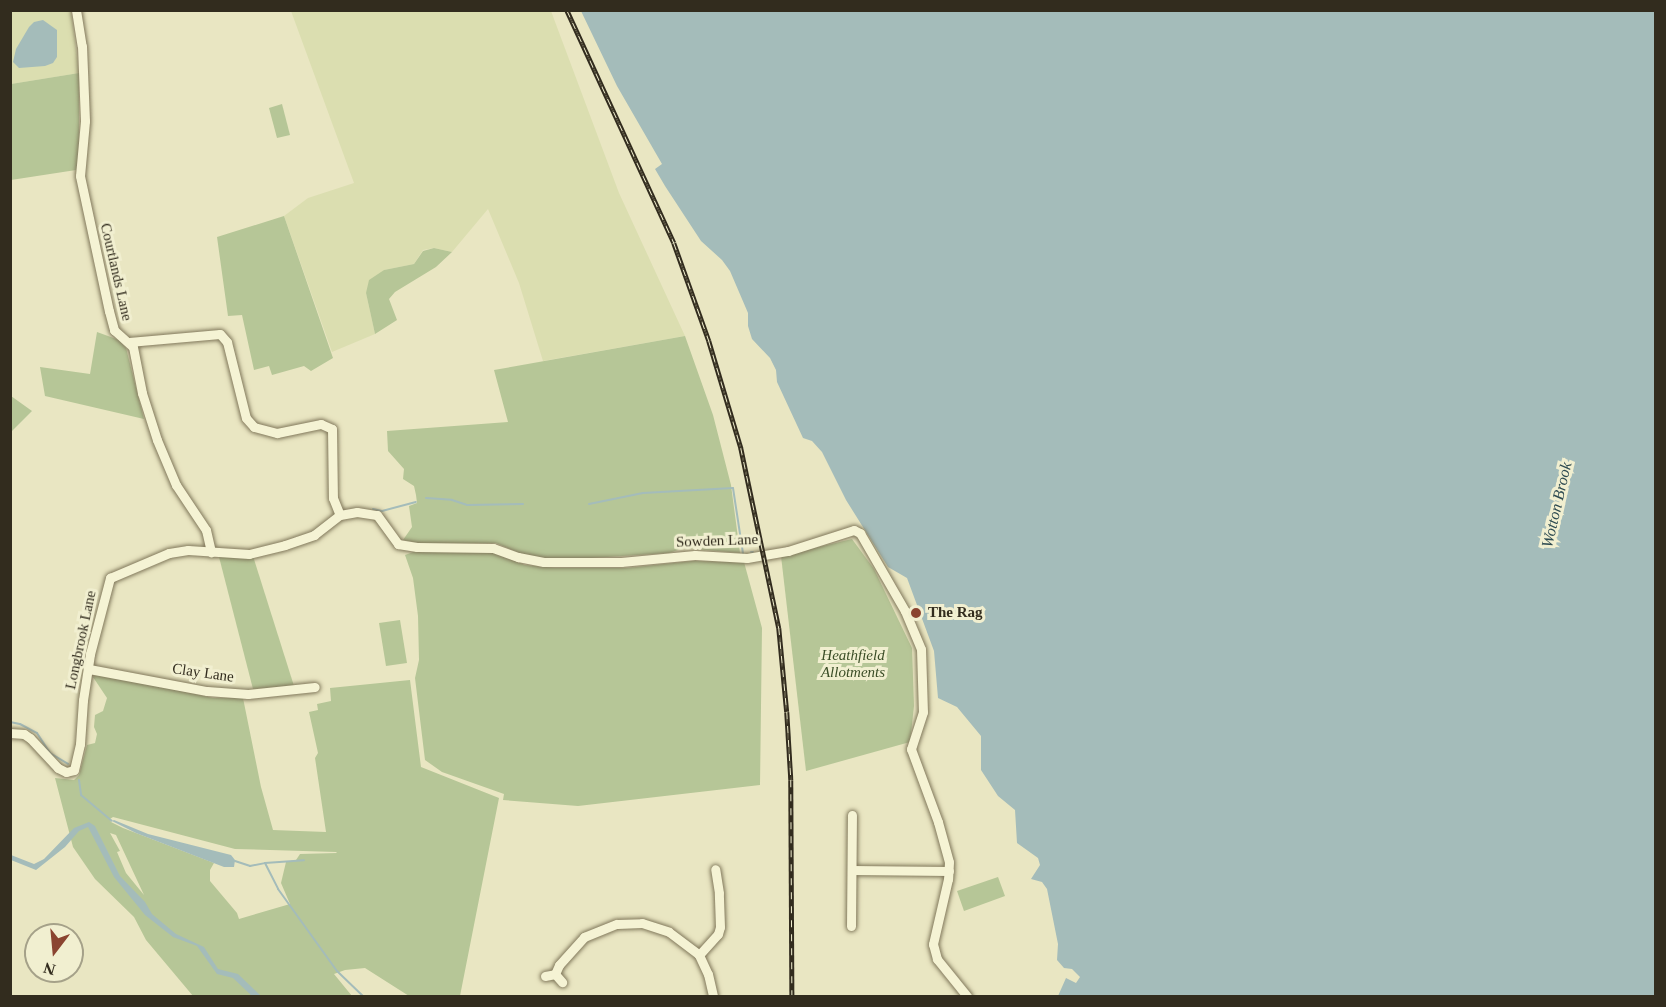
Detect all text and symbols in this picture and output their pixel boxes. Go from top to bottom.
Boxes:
street label: Courtlands Lane [96,221,136,323]
water label: Wotton Brook [1538,460,1576,550]
street label: Sowden Lane [676,531,758,551]
street label: Longbrook Lane [62,589,100,691]
place label: The Rag [928,604,983,622]
marker: The Rag [909,606,923,620]
park label: Heathfield Allotments [821,646,885,681]
street label: Clay Lane [171,660,235,686]
north arrow [24,923,84,983]
text: N [42,959,57,979]

